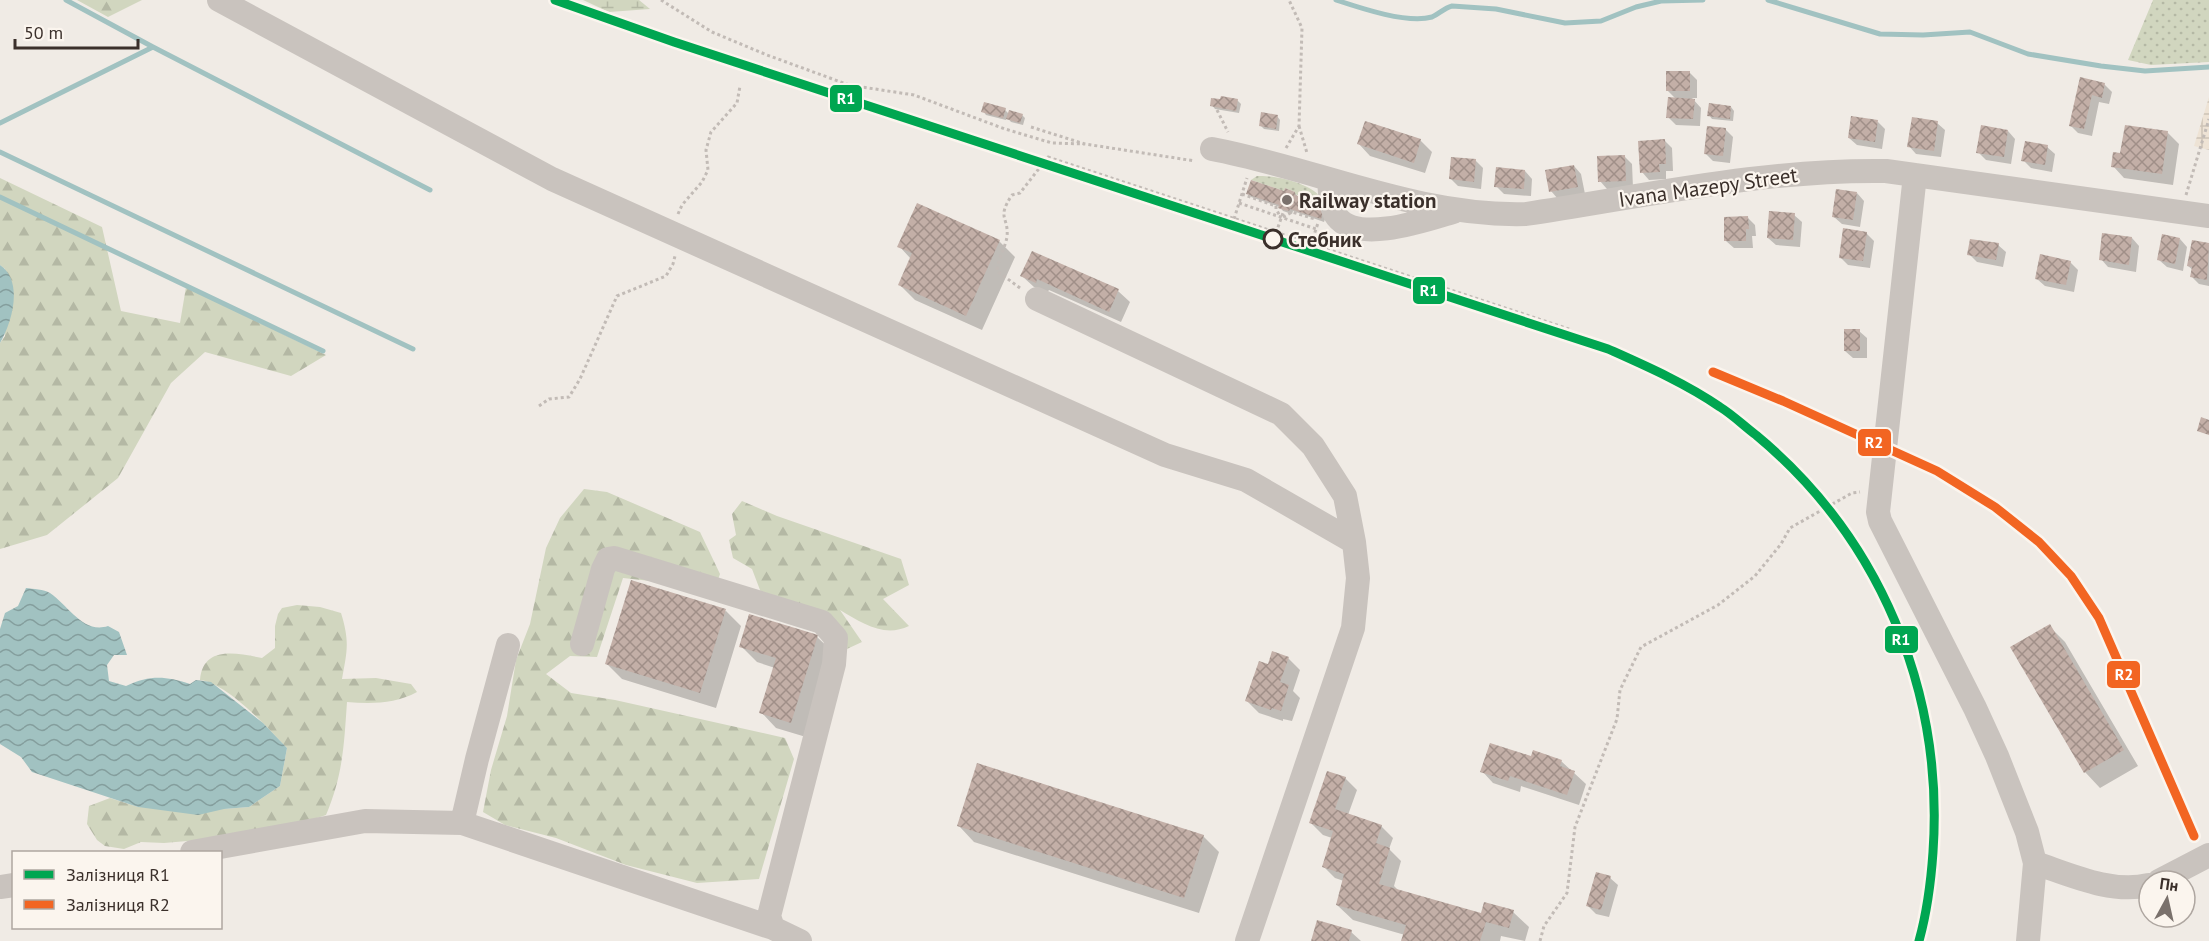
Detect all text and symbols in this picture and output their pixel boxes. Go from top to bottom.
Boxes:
scale bar [15,12,138,50]
text: 50 m [24,21,63,44]
line badge: R1 [829,84,863,113]
text: R1 [837,88,855,108]
street label: Ivana Mazepy Street [1617,161,1799,213]
place label: Railway station [1299,187,1436,214]
marker: Railway station [1280,193,1294,207]
place label: Стебник [1288,226,1363,253]
marker: Стебник [1263,229,1283,249]
line badge: R1 [1412,276,1446,305]
text: R1 [1420,280,1438,300]
line badge: R2 [1857,428,1892,457]
text: R2 [1865,432,1883,452]
line badge: R1 [1884,625,1919,654]
text: R1 [1892,629,1910,649]
line badge: R2 [2106,660,2141,689]
text: R2 [2115,664,2133,684]
legend [12,851,222,929]
text: Залізниця R1 [66,863,170,886]
north arrow [2137,869,2197,929]
text: Пн [2158,873,2180,895]
text: Залізниця R2 [66,893,170,916]

